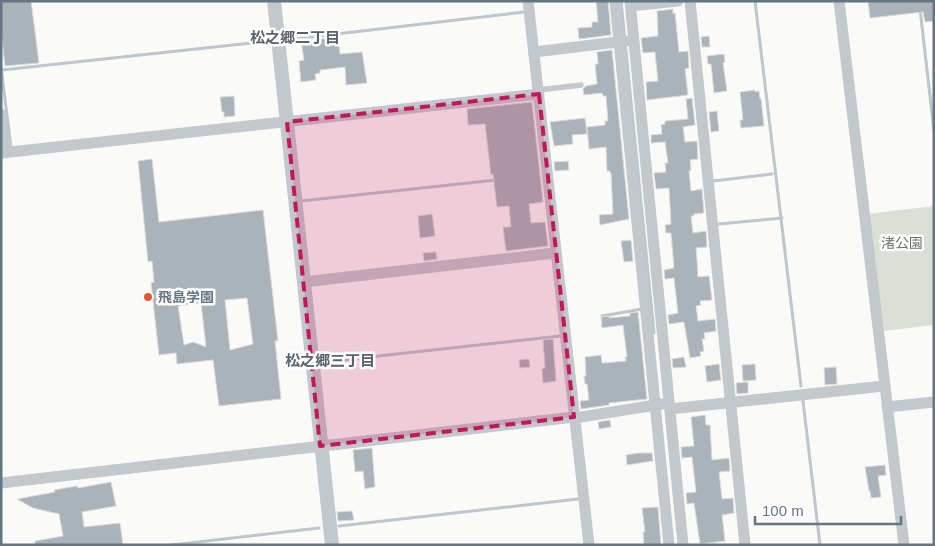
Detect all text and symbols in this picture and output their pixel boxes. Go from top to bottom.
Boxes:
district label: 松之郷二丁目 [250,29,340,46]
park label: 渚公園 [881,235,923,251]
place label: 飛島学園 [158,289,214,305]
marker: 飛島学園 [142,291,154,303]
district label: 松之郷三丁目 [285,352,375,369]
scale bar [755,494,901,526]
text: 100 m [762,502,804,519]

